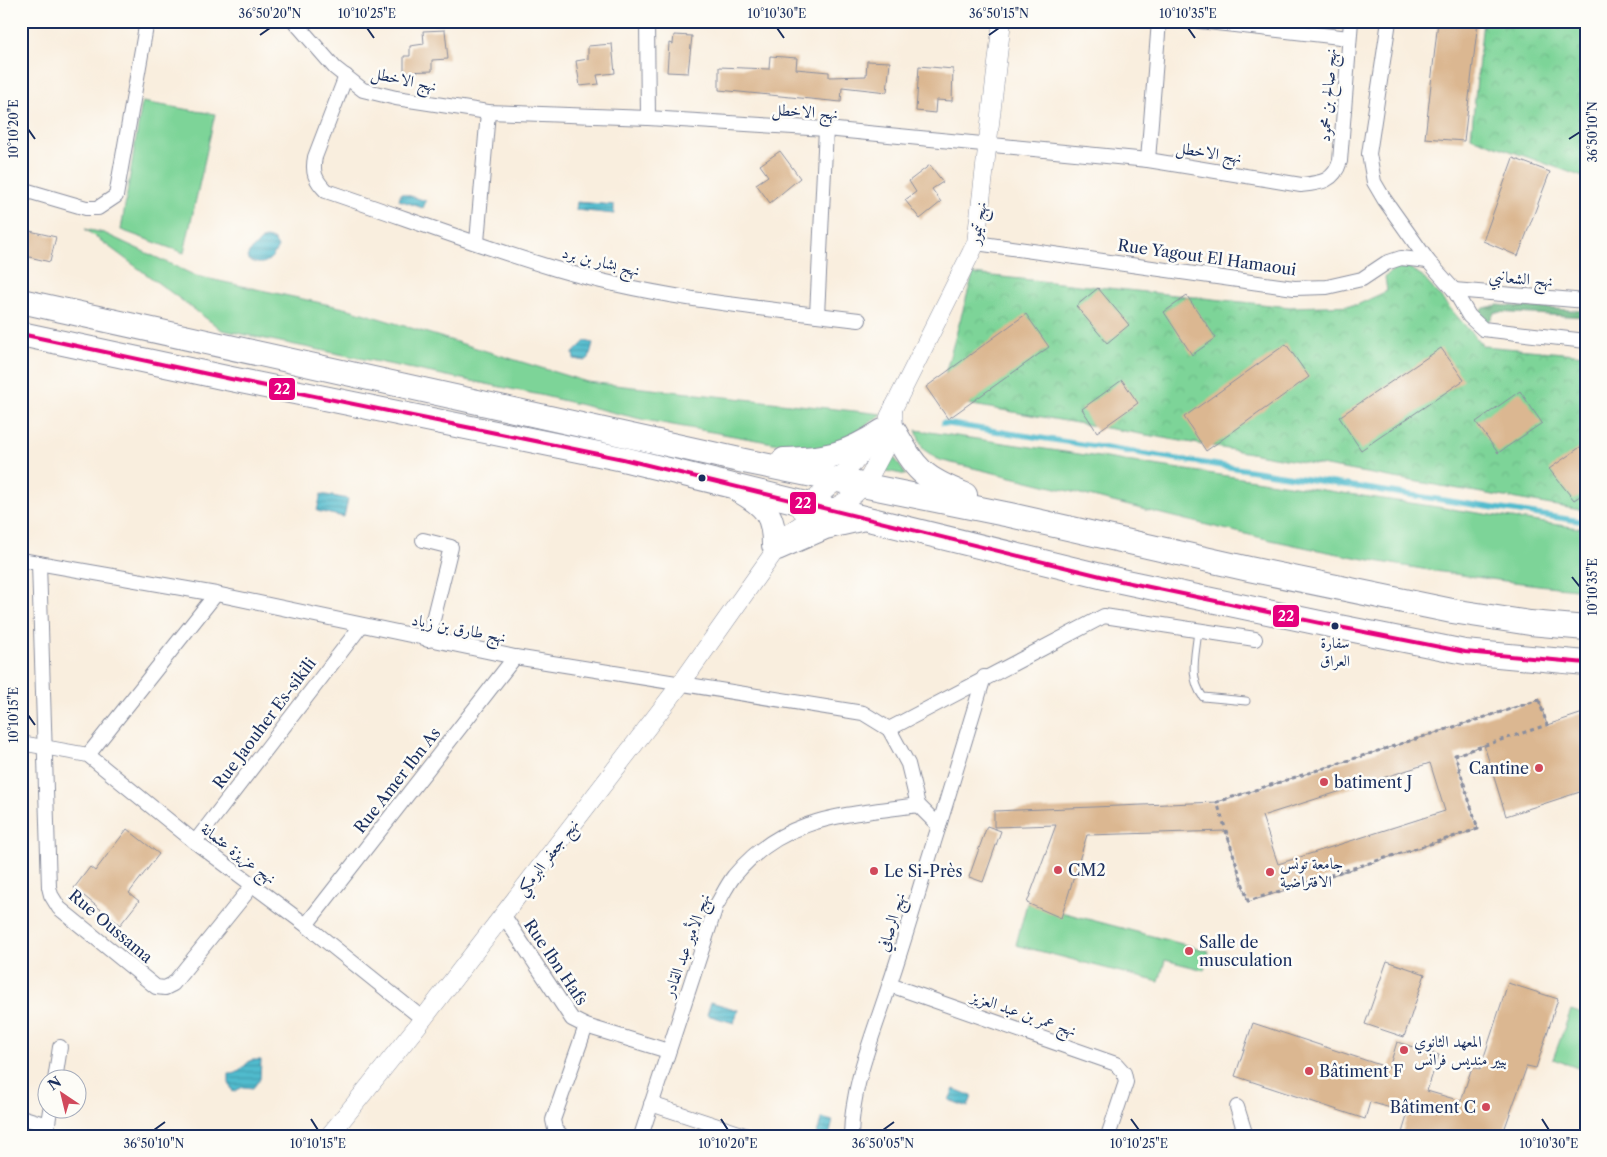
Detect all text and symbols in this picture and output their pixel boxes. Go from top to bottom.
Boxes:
text: 36°50'20"N [239,6,302,21]
text: 10°10'25"E [338,6,396,21]
text: 10°10'30"E [748,6,806,21]
text: 36°50'15"N [969,6,1029,21]
text: 10°10'35"E [1159,6,1217,21]
street label: نهج صالح بن محمود [1314,47,1345,143]
street label: نهج الاخطل [368,62,439,101]
text: 10°10'20"E [6,99,21,159]
street label: نهج الاخطل [771,99,839,128]
text: 36°50'10"N [1585,101,1600,163]
street label: نهج الاخطل [1174,137,1243,172]
street label: نهج تيمور [963,200,996,249]
street label: Rue Yagout El Hamaoui [1116,235,1298,279]
street label: نهج بشار بن برد [559,242,642,285]
street label: نهج الشعانبي [1488,265,1554,296]
line badge: 22 [268,377,296,401]
text: 22 [274,380,290,398]
unlabelled marker [697,473,707,483]
line badge: 22 [789,491,817,515]
text: 22 [795,494,811,512]
text: 10°10'35"E [1585,558,1600,616]
line badge: 22 [1272,604,1300,628]
text: 22 [1278,607,1294,625]
street label: نهج طارق بن زياد [409,609,508,652]
marker: سفارة العراق [1330,621,1340,631]
place label: سفارة العراق [1320,633,1350,671]
street label: Rue Jaouher Es-sikili [208,653,320,792]
text: 10°10'15"E [6,687,21,743]
street label: Rue Amer Ibn As [350,723,445,837]
place label: Cantine [1469,758,1529,778]
marker: Cantine [1533,762,1545,774]
place label: batiment J [1334,772,1412,792]
marker: batiment J [1318,776,1330,788]
street label: نهج جعفر البرمكي [511,814,587,903]
street label: نهج عزيزة عثمانة [194,818,281,892]
place label: جامعة تونس الافتراضية [1280,853,1343,891]
place label: CM2 [1068,860,1106,880]
place label: Le Si-Près [884,861,962,881]
marker: CM2 [1052,864,1064,876]
marker: Le Si-Près [868,865,880,877]
marker: جامعة تونس الافتراضية [1264,866,1276,878]
street label: Rue Oussama [65,885,158,967]
street label: نهج الأمير عبد القادر [656,890,719,1003]
street label: نهج الرصافي [873,890,914,955]
street label: Rue Ibn Hafs [520,915,592,1009]
place label: Salle de musculation [1199,932,1293,970]
marker: Salle de musculation [1183,945,1195,957]
street label: نهج عمر بن عبد العزيز [965,985,1079,1045]
place label: المعهد الثانوي بيير منديس فرانس [1414,1031,1507,1070]
marker: المعهد الثانوي بيير منديس فرانس [1398,1044,1410,1056]
place label: Bâtiment F [1319,1061,1403,1081]
marker: Bâtiment F [1303,1065,1315,1077]
north arrow [38,1070,88,1120]
text: N [44,1072,65,1094]
place label: Bâtiment C [1390,1097,1476,1117]
marker: Bâtiment C [1480,1101,1492,1113]
text: 36°50'10"N [123,1136,185,1151]
text: 10°10'15"E [290,1136,346,1151]
text: 10°10'20"E [698,1136,758,1151]
text: 36°50'05"N [852,1136,914,1151]
text: 10°10'25"E [1110,1136,1168,1151]
text: 10°10'30"E [1520,1136,1578,1151]

